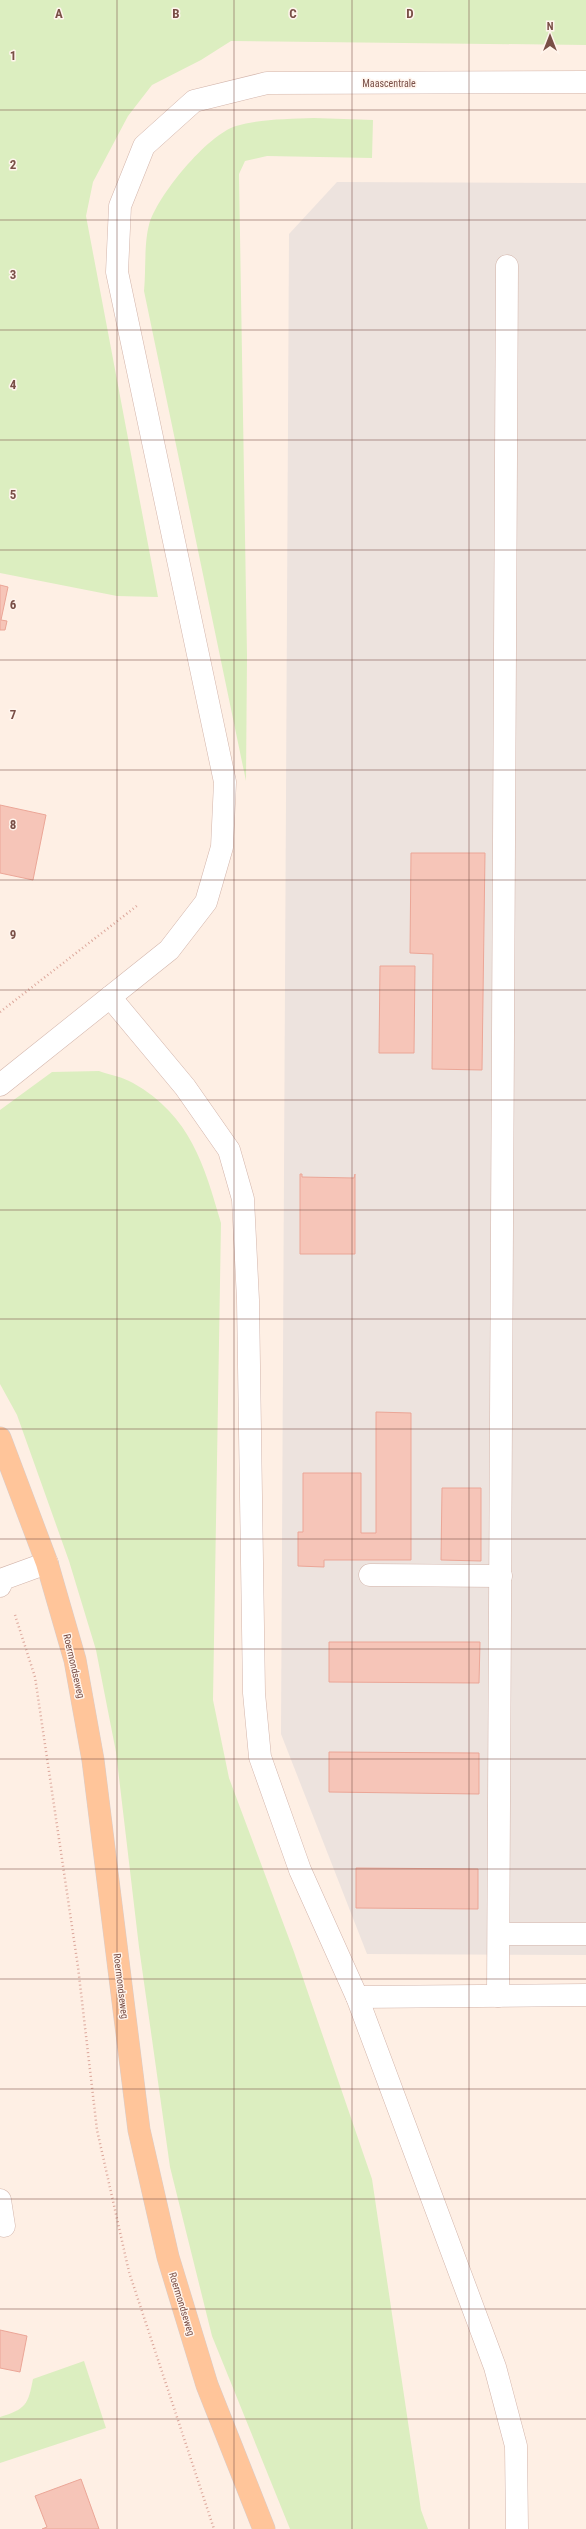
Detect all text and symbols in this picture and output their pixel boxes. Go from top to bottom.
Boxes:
text: A [55,6,63,21]
text: B [172,6,180,21]
text: C [289,6,297,21]
text: D [406,6,414,21]
north arrow [530,16,570,56]
text: N [547,20,554,33]
text: 1 [10,48,16,63]
street label: Maascentrale [362,78,416,89]
text: 2 [10,157,17,172]
text: 3 [10,267,16,282]
text: 4 [10,377,17,392]
text: 5 [10,487,17,502]
text: 6 [10,597,17,612]
text: 7 [10,707,17,722]
text: 8 [10,817,16,832]
text: 9 [10,927,16,942]
street label: Roermondseweg [61,1633,87,1699]
street label: Roermondseweg [112,1953,130,2019]
street label: Roermondseweg [167,2271,197,2337]

